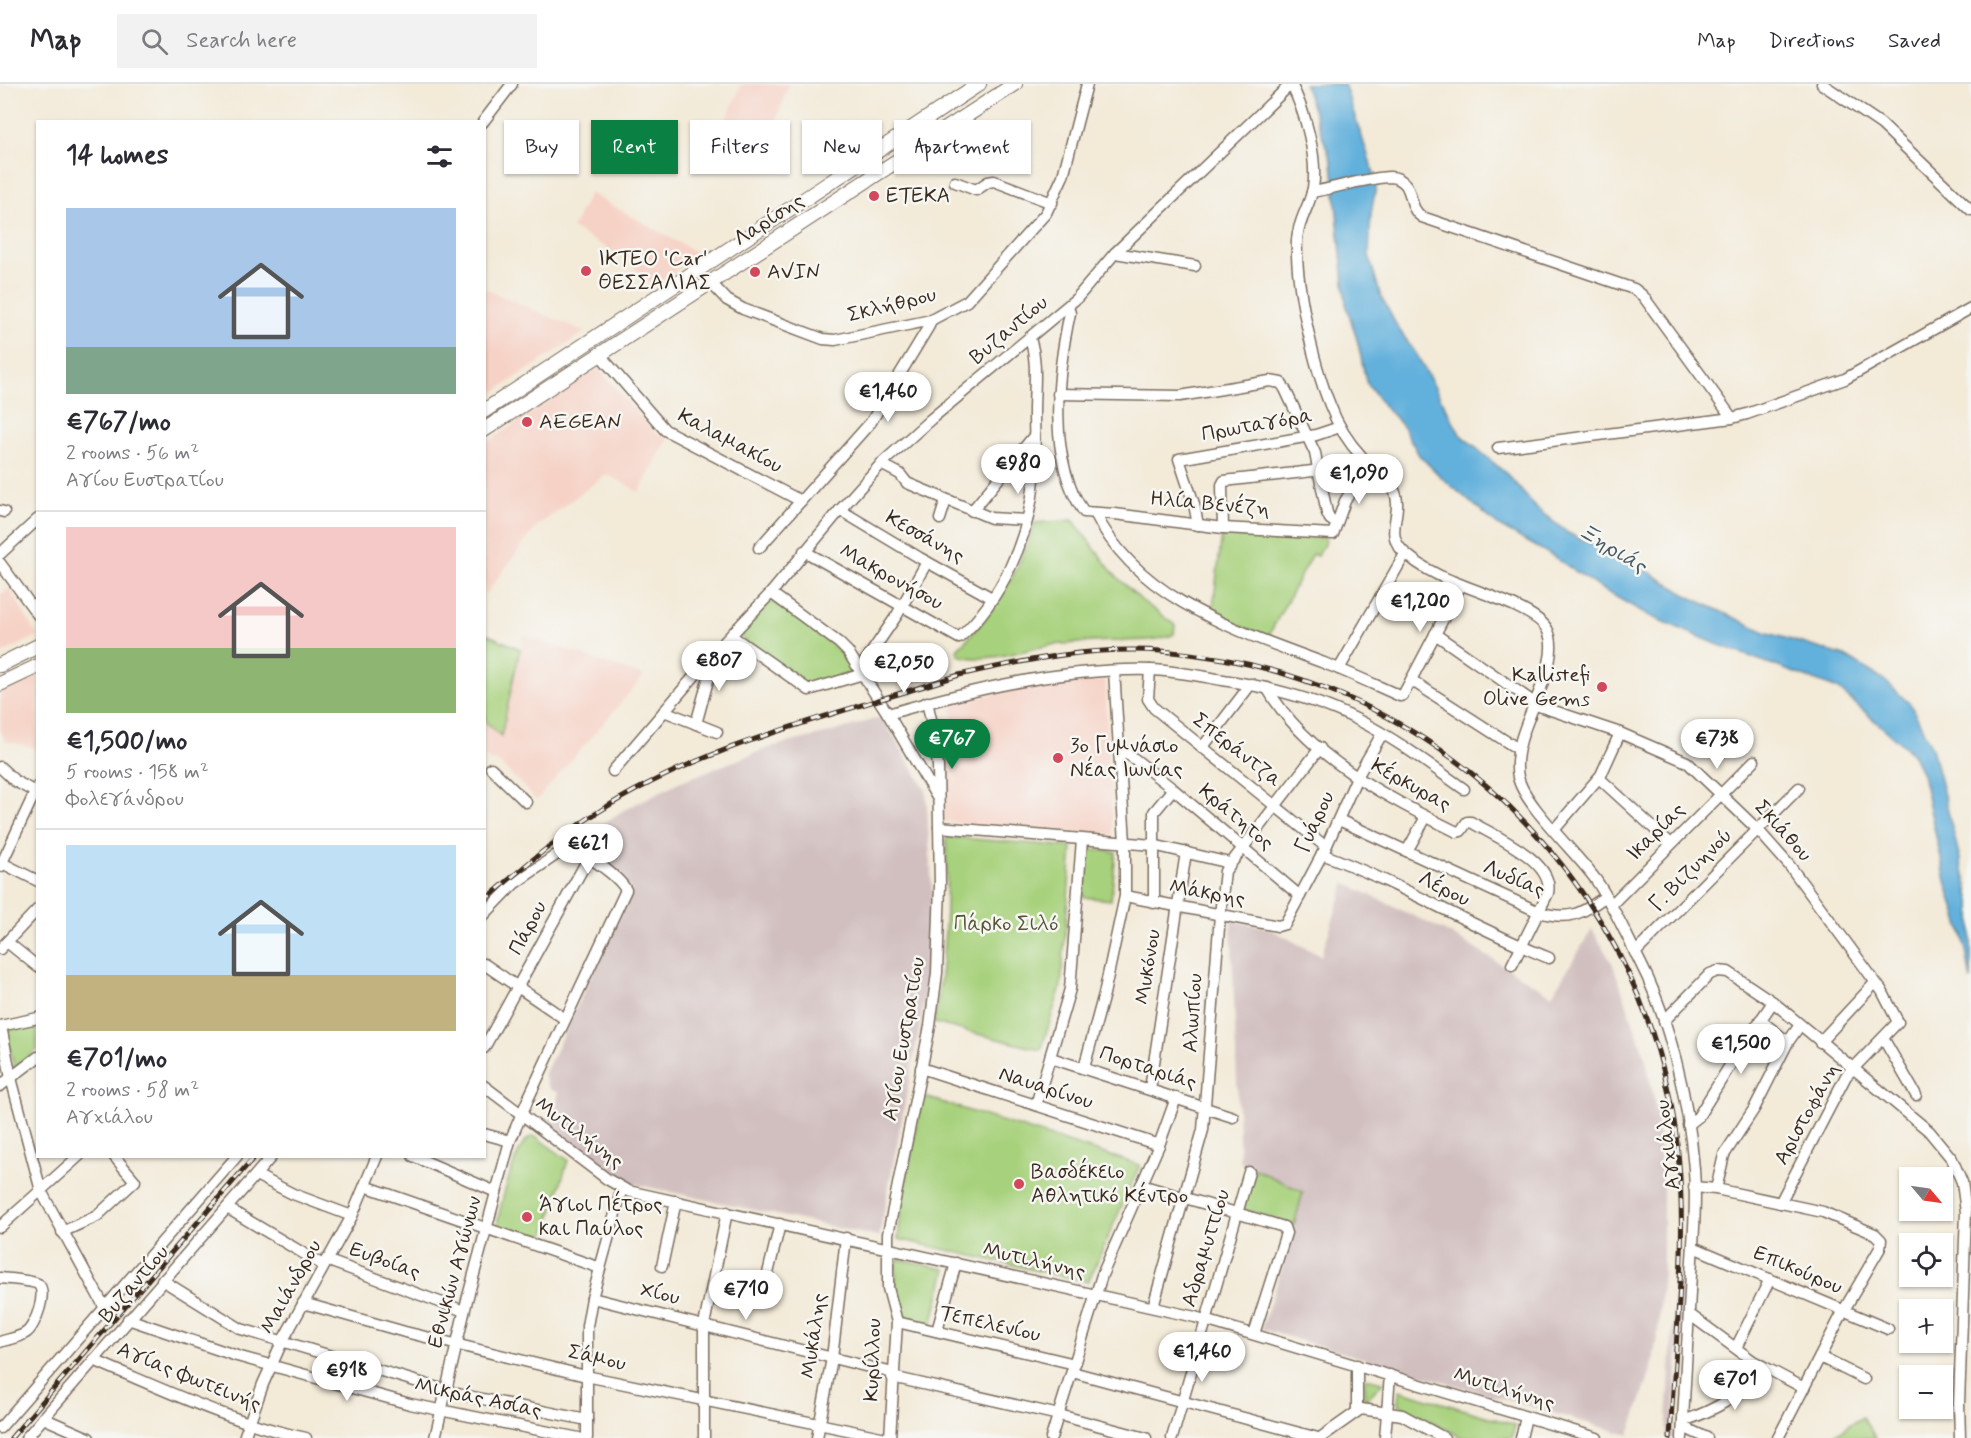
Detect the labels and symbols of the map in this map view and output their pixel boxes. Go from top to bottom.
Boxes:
place label: ΕΤΕΚΑ [886,182,950,210]
street label: Λαρίσης [728,187,810,253]
marker: ΕΤΕΚΑ [867,189,881,203]
place label: ΙΚΤΕΟ 'Car' ΘΕΣΣΑΛΙΑΣ [598,245,711,297]
place label: AVIN [767,258,821,286]
marker: ΙΚΤΕΟ 'Car' ΘΕΣΣΑΛΙΑΣ [579,264,593,278]
marker: AVIN [748,265,762,279]
street label: Σκλήθρου [845,280,939,330]
street label: Βυζαντίου [964,289,1054,371]
pin: €1,460 [839,372,937,423]
street label: Πρωταγόρα [1199,401,1315,449]
street label: Καλαμακίου [673,402,787,480]
place label: AEGEAN [539,408,622,436]
marker: AEGEAN [520,415,534,429]
pin: €980 [982,444,1054,495]
pin: €1,090 [1310,454,1408,505]
street label: Ηλία Βενέζη [1149,484,1271,523]
street label: Κεσσάνης [880,504,970,570]
water label: Ξηριάς [1573,518,1652,581]
street label: Μακρονήσου [834,537,948,617]
pin: €1,200 [1371,582,1469,633]
pin: €807 [683,641,755,692]
pin: €2,050 [855,643,953,694]
place label: Kallistefi Olive Gems [1483,661,1590,713]
marker: Kallistefi Olive Gems [1595,680,1609,694]
street label: Σπεράντζα [1186,706,1288,794]
pin: €767 [916,719,988,770]
pin: €738 [1681,719,1753,770]
place label: 3ο Γυμνάσιο Νέας Ιωνίας [1070,732,1183,784]
marker: 3ο Γυμνάσιο Νέας Ιωνίας [1051,751,1065,765]
street label: Κέρκυρας [1366,751,1457,818]
street label: Κράτητος [1192,777,1280,857]
street label: Γυάρου [1289,787,1341,857]
street label: Σκιάθου [1748,794,1818,868]
street label: Ικαρίας [1621,797,1691,867]
street label: Γ. Βιζυηνού [1643,822,1739,918]
pin: €621 [552,824,624,875]
street label: Λυδίας [1479,853,1549,905]
street label: Λέρου [1413,864,1475,913]
street label: Μάκρης [1167,873,1247,913]
street label: Πάρου [502,896,554,960]
park label: Πάρκο Σιλό [954,910,1058,938]
street label: Μυκόνου [1128,927,1168,1007]
street label: Αγίου Ευστρατίου [876,955,932,1123]
street label: Αλωπίου [1176,972,1210,1054]
pin: €1,500 [1692,1024,1790,1075]
street label: Πορταριάς [1096,1039,1200,1097]
street label: Αριστοφάνη [1768,1058,1846,1170]
street label: Ναυαρίνου [995,1060,1097,1116]
street label: Μυτιλήνης [529,1090,629,1176]
street label: Αγχιάλου [1649,1098,1687,1192]
place label: Βασδέκειο Αθλητικό Κέντρο [1031,1157,1188,1210]
north arrow [1899,1167,1953,1221]
marker: Βασδέκειο Αθλητικό Κέντρο [1012,1177,1026,1191]
street label: Αδραμυττίου [1175,1186,1237,1310]
place label: Άγιοι Πέτρος και Παύλος [539,1190,662,1243]
street label: Εθνικών Αγώνων [421,1193,489,1351]
marker: Άγιοι Πέτρος και Παύλος [520,1210,534,1224]
street label: Μαιάνδρου [254,1235,328,1339]
street label: Ευβοίας [346,1235,424,1287]
street label: Μυτιλήνης [980,1236,1088,1286]
street label: Βυζαντίου [93,1239,175,1329]
street label: Επικούρου [1749,1239,1847,1301]
pin: €710 [710,1270,782,1321]
street label: Χίου [637,1276,683,1312]
street label: Μυκάλης [794,1291,834,1381]
street label: Τεπελενίου [937,1299,1043,1349]
street label: Κυρίλλου [858,1318,888,1402]
pin: €1,460 [1153,1332,1251,1383]
street label: Αγίας Φωτεινής [113,1335,265,1419]
street label: Σάμου [565,1338,629,1378]
pin: €918 [311,1351,383,1402]
street label: Μυτιλήνης [1450,1360,1558,1418]
pin: €701 [1699,1360,1771,1411]
street label: Μικράς Ασίας [412,1371,544,1425]

